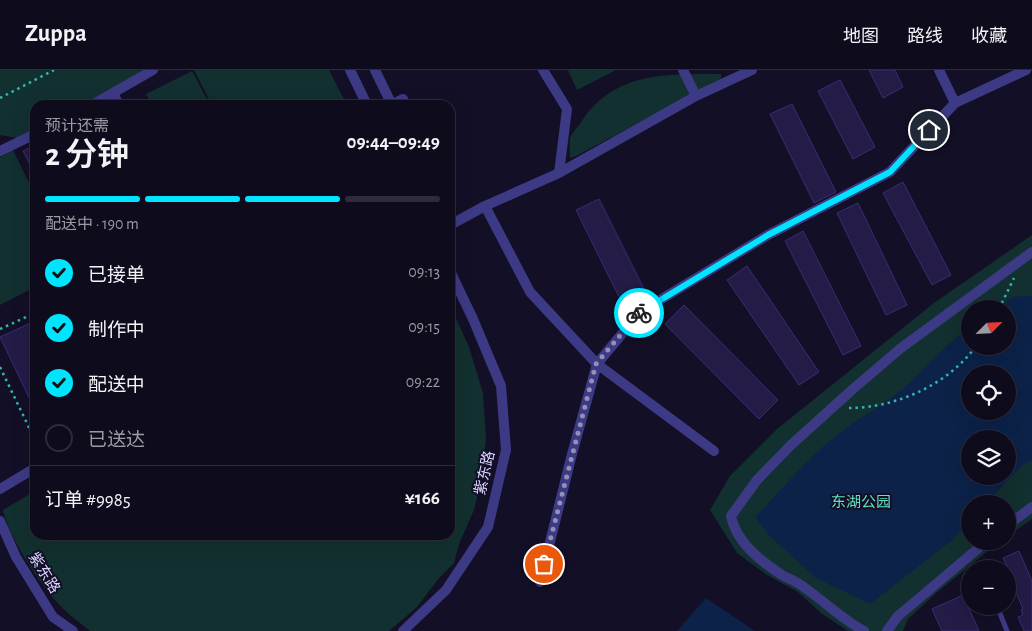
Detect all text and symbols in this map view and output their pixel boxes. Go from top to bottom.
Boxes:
text: Zuppa [25,22,87,46]
text: 地图 [843,28,879,46]
text: 路线 [907,28,943,46]
text: 收藏 [971,28,1007,46]
pin [908,109,950,151]
icon: home [915,116,943,144]
text: 预计还需 [45,118,109,134]
text: 09:44–09:49 [347,133,440,152]
text: 2 分钟 [45,139,129,171]
text: 配送中 · 190 m [45,216,139,232]
icon: check [45,259,73,287]
text: 09:13 [408,264,440,280]
text: 已接单 [88,266,145,285]
courier [614,288,664,338]
icon: bike [625,299,653,327]
north arrow [961,300,1016,355]
map controls [961,300,1016,615]
icon: check [45,314,73,342]
text: 09:15 [408,319,440,335]
text: 制作中 [88,321,145,340]
button: locate [961,365,1016,420]
icon: check [45,369,73,397]
text: 09:22 [406,374,440,390]
text: 配送中 [88,376,145,395]
button: layers [961,430,1016,485]
text: 已送达 [88,431,145,450]
street label: 紫东路 [472,449,497,497]
text: ¥166 [405,489,440,508]
text: 订单 #9985 [45,491,131,510]
park label: 东湖公园 [831,494,891,510]
button: + [961,495,1016,550]
pin [523,543,565,585]
street label: 紫东路 [26,549,63,596]
icon: bag [530,550,558,578]
button: − [961,560,1016,615]

